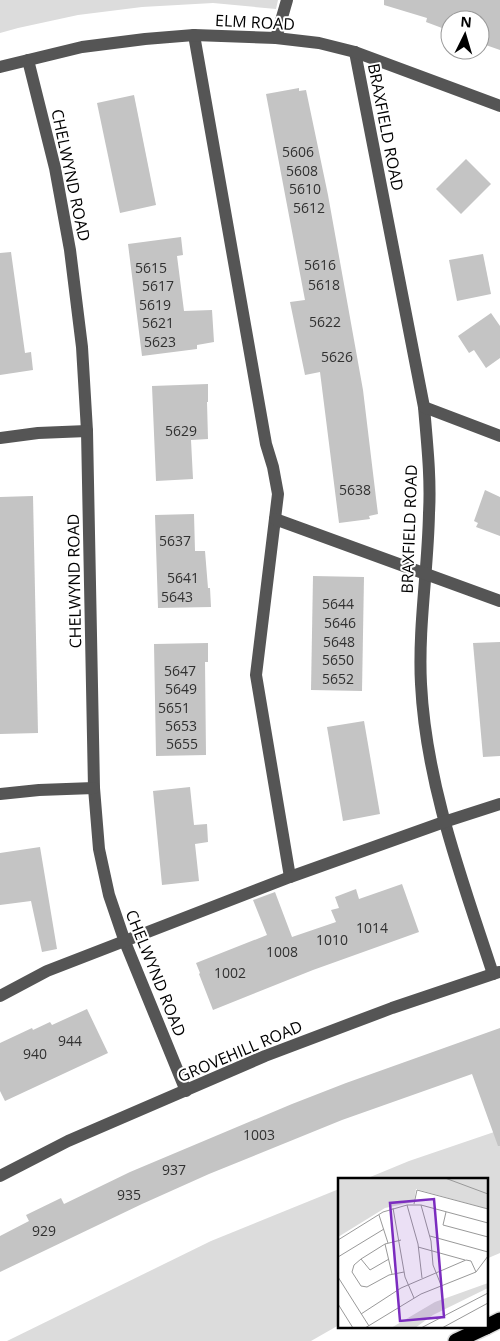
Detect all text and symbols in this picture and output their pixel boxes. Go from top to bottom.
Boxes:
street label: ELM ROAD [215,9,295,35]
north arrow [440,10,490,60]
text: N [460,12,473,32]
street label: BRAXFIELD ROAD [363,61,409,193]
street label: CHELWYND ROAD [46,107,96,243]
house number: 5606 [282,142,314,161]
house number: 5608 [286,161,318,180]
house number: 5610 [289,179,321,198]
house number: 5612 [293,198,325,217]
house number: 5616 [304,255,336,274]
house number: 5615 [135,258,167,277]
house number: 5618 [308,275,340,294]
house number: 5617 [142,276,174,295]
house number: 5619 [139,295,171,314]
house number: 5622 [309,312,341,331]
house number: 5621 [142,313,174,332]
house number: 5623 [144,332,176,351]
house number: 5626 [321,347,353,366]
house number: 5629 [165,421,197,440]
street label: BRAXFIELD ROAD [396,464,422,594]
house number: 5638 [339,480,371,499]
street label: CHELWYND ROAD [62,513,86,649]
house number: 5637 [159,531,191,550]
house number: 5641 [167,568,199,587]
house number: 5643 [161,587,193,606]
house number: 5644 [322,594,354,613]
house number: 5646 [324,613,356,632]
house number: 5648 [323,632,355,651]
house number: 5650 [322,650,354,669]
house number: 5647 [164,661,196,680]
house number: 5652 [322,669,354,688]
house number: 5649 [165,679,197,698]
house number: 5651 [158,698,190,717]
house number: 5653 [165,716,197,735]
house number: 5655 [166,734,198,753]
street label: CHELWYND ROAD [121,906,191,1040]
house number: 1014 [356,918,388,937]
house number: 1010 [316,930,348,949]
house number: 1008 [266,942,298,961]
house number: 1002 [214,963,246,982]
street label: GROVEHILL ROAD [174,1015,306,1087]
house number: 944 [58,1031,82,1050]
house number: 940 [23,1044,47,1063]
house number: 1003 [243,1125,275,1144]
house number: 937 [162,1160,186,1179]
inset map [338,1178,488,1328]
house number: 935 [117,1185,141,1204]
house number: 929 [32,1221,56,1240]

